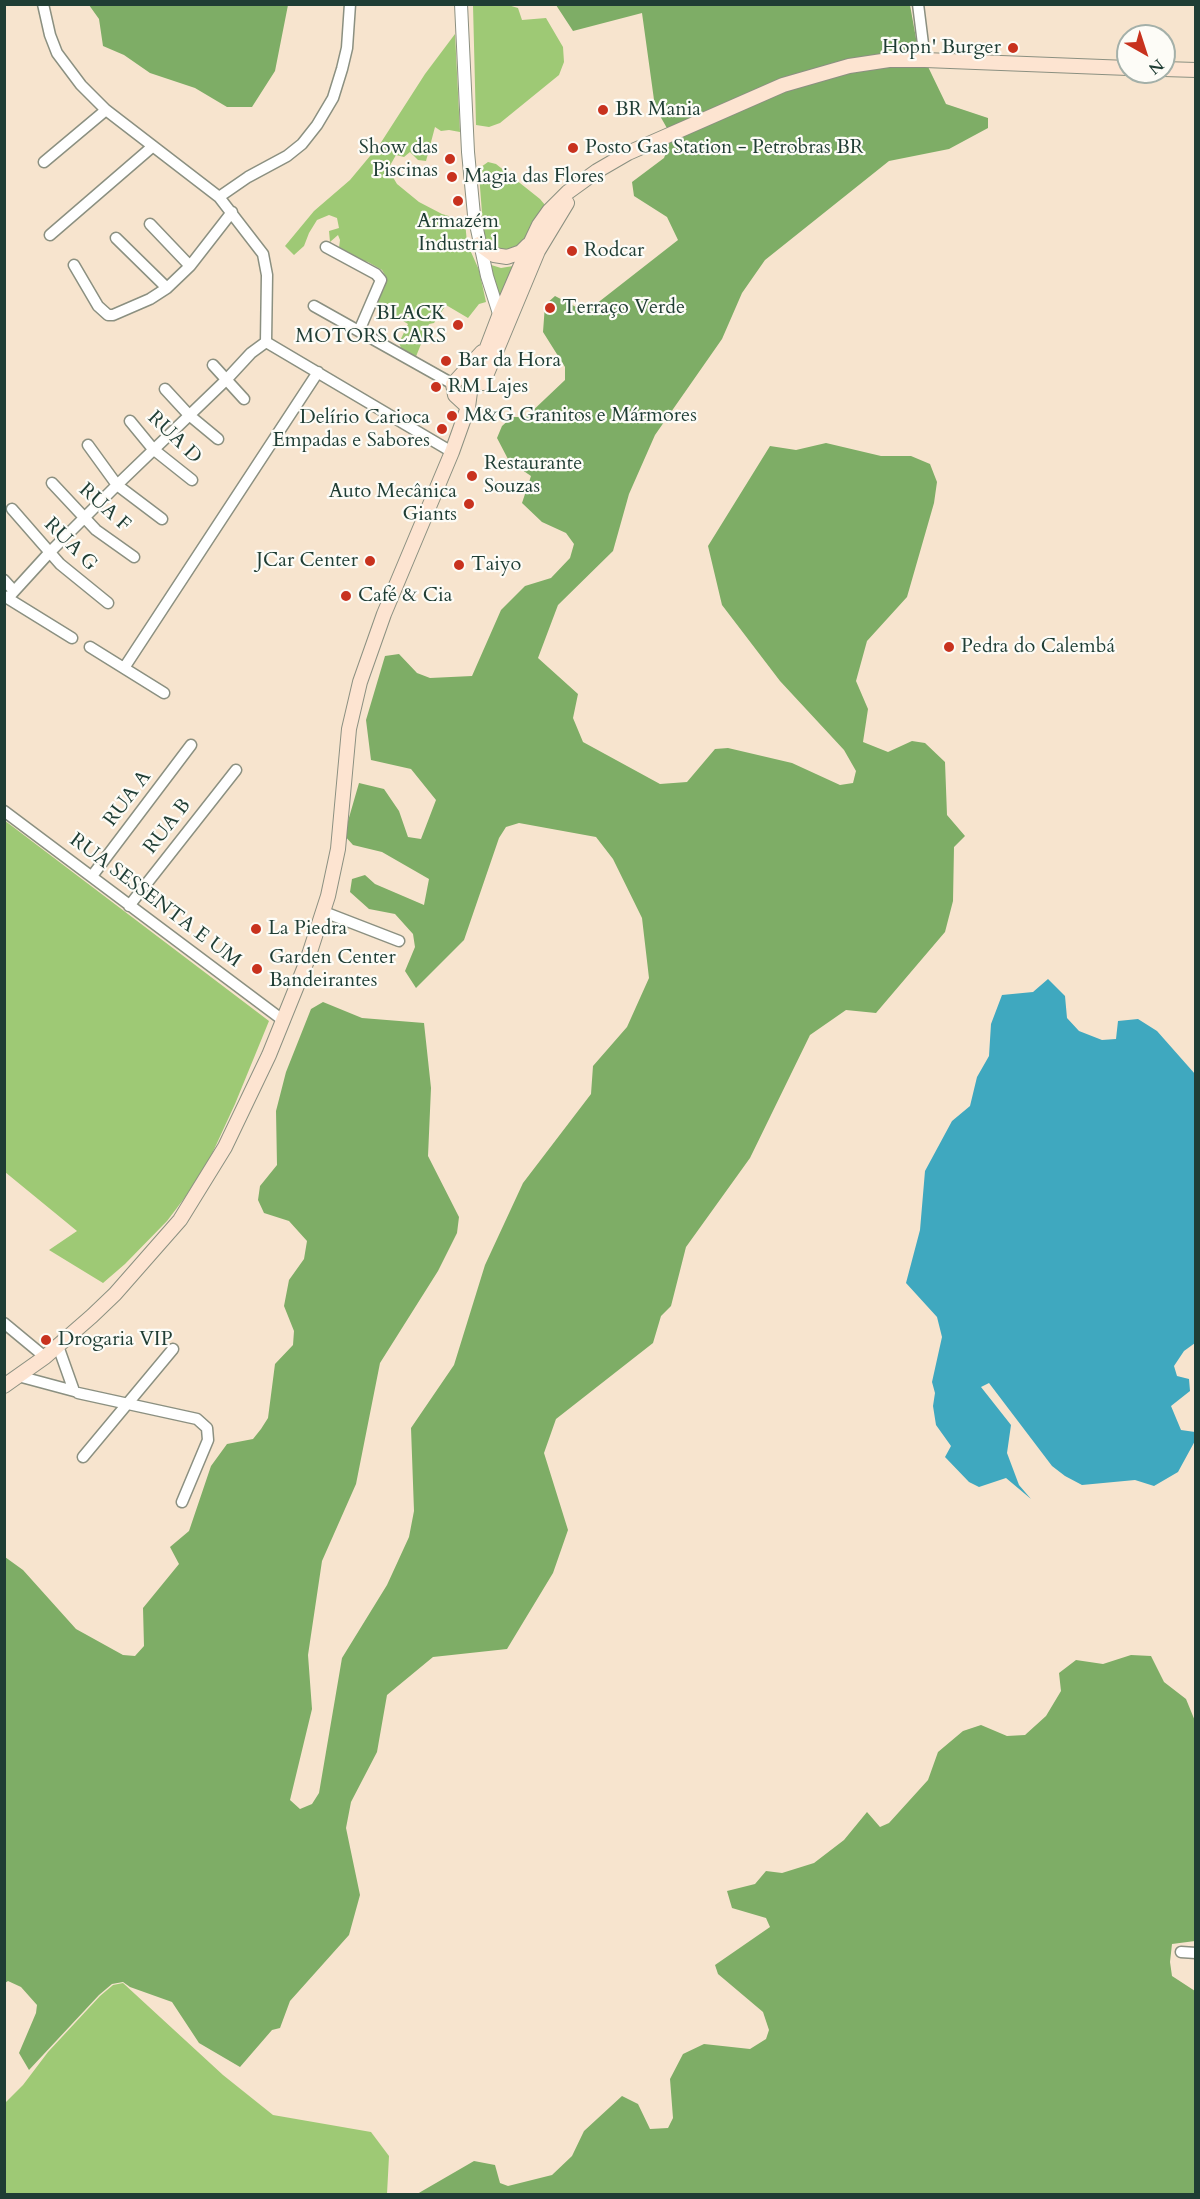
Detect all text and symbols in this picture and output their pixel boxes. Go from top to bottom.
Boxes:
north arrow [1116,24,1176,84]
place label: Hopn' Burger [882,36,1001,60]
marker: Hopn' Burger [1006,41,1020,55]
text: N [1144,54,1168,79]
place label: BR Mania [615,98,701,122]
marker: BR Mania [596,103,610,117]
place label: Show das Piscinas [359,136,438,183]
place label: Posto Gas Station - Petrobras BR [585,136,864,160]
marker: Posto Gas Station - Petrobras BR [566,141,580,155]
marker: Show das Piscinas [443,152,457,166]
place label: Magia das Flores [464,165,604,189]
marker: Magia das Flores [445,170,459,184]
marker: Armazém Industrial [451,194,465,208]
place label: Armazém Industrial [417,210,499,257]
place label: Rodcar [584,239,644,263]
marker: Rodcar [565,244,579,258]
place label: Terraço Verde [562,296,685,320]
marker: Terraço Verde [543,301,557,315]
place label: BLACK MOTORS CARS [295,302,446,349]
marker: BLACK MOTORS CARS [451,318,465,332]
place label: Bar da Hora [458,349,561,373]
marker: Bar da Hora [439,354,453,368]
place label: RM Lajes [448,375,528,399]
marker: RM Lajes [429,380,443,394]
place label: M&G Granitos e Mármores [464,404,697,428]
street label: RUA D [142,406,206,470]
place label: Delírio Carioca Empadas e Sabores [272,406,430,453]
marker: M&G Granitos e Mármores [445,409,459,423]
marker: Delírio Carioca Empadas e Sabores [435,422,449,436]
place label: Restaurante Souzas [484,452,582,499]
marker: Restaurante Souzas [465,469,479,483]
street label: RUA F [73,479,135,537]
place label: Auto Mecânica Giants [329,480,457,527]
marker: Auto Mecânica Giants [462,497,476,511]
street label: RUA G [38,513,102,577]
place label: JCar Center [256,549,358,573]
place label: Taiyo [471,553,521,577]
marker: JCar Center [363,554,377,568]
marker: Taiyo [452,558,466,572]
place label: Café & Cia [358,584,452,608]
marker: Café & Cia [339,589,353,603]
place label: Pedra do Calembá [961,635,1115,659]
marker: Pedra do Calembá [942,640,956,654]
street label: RUA A [99,766,157,832]
street label: RUA B [139,795,197,859]
street label: RUA SESSENTA E UM [64,829,246,973]
place label: La Piedra [268,917,347,941]
marker: La Piedra [249,922,263,936]
place label: Garden Center Bandeirantes [269,946,396,993]
marker: Garden Center Bandeirantes [250,962,264,976]
place label: Drogaria VIP [58,1328,172,1352]
marker: Drogaria VIP [39,1333,53,1347]

